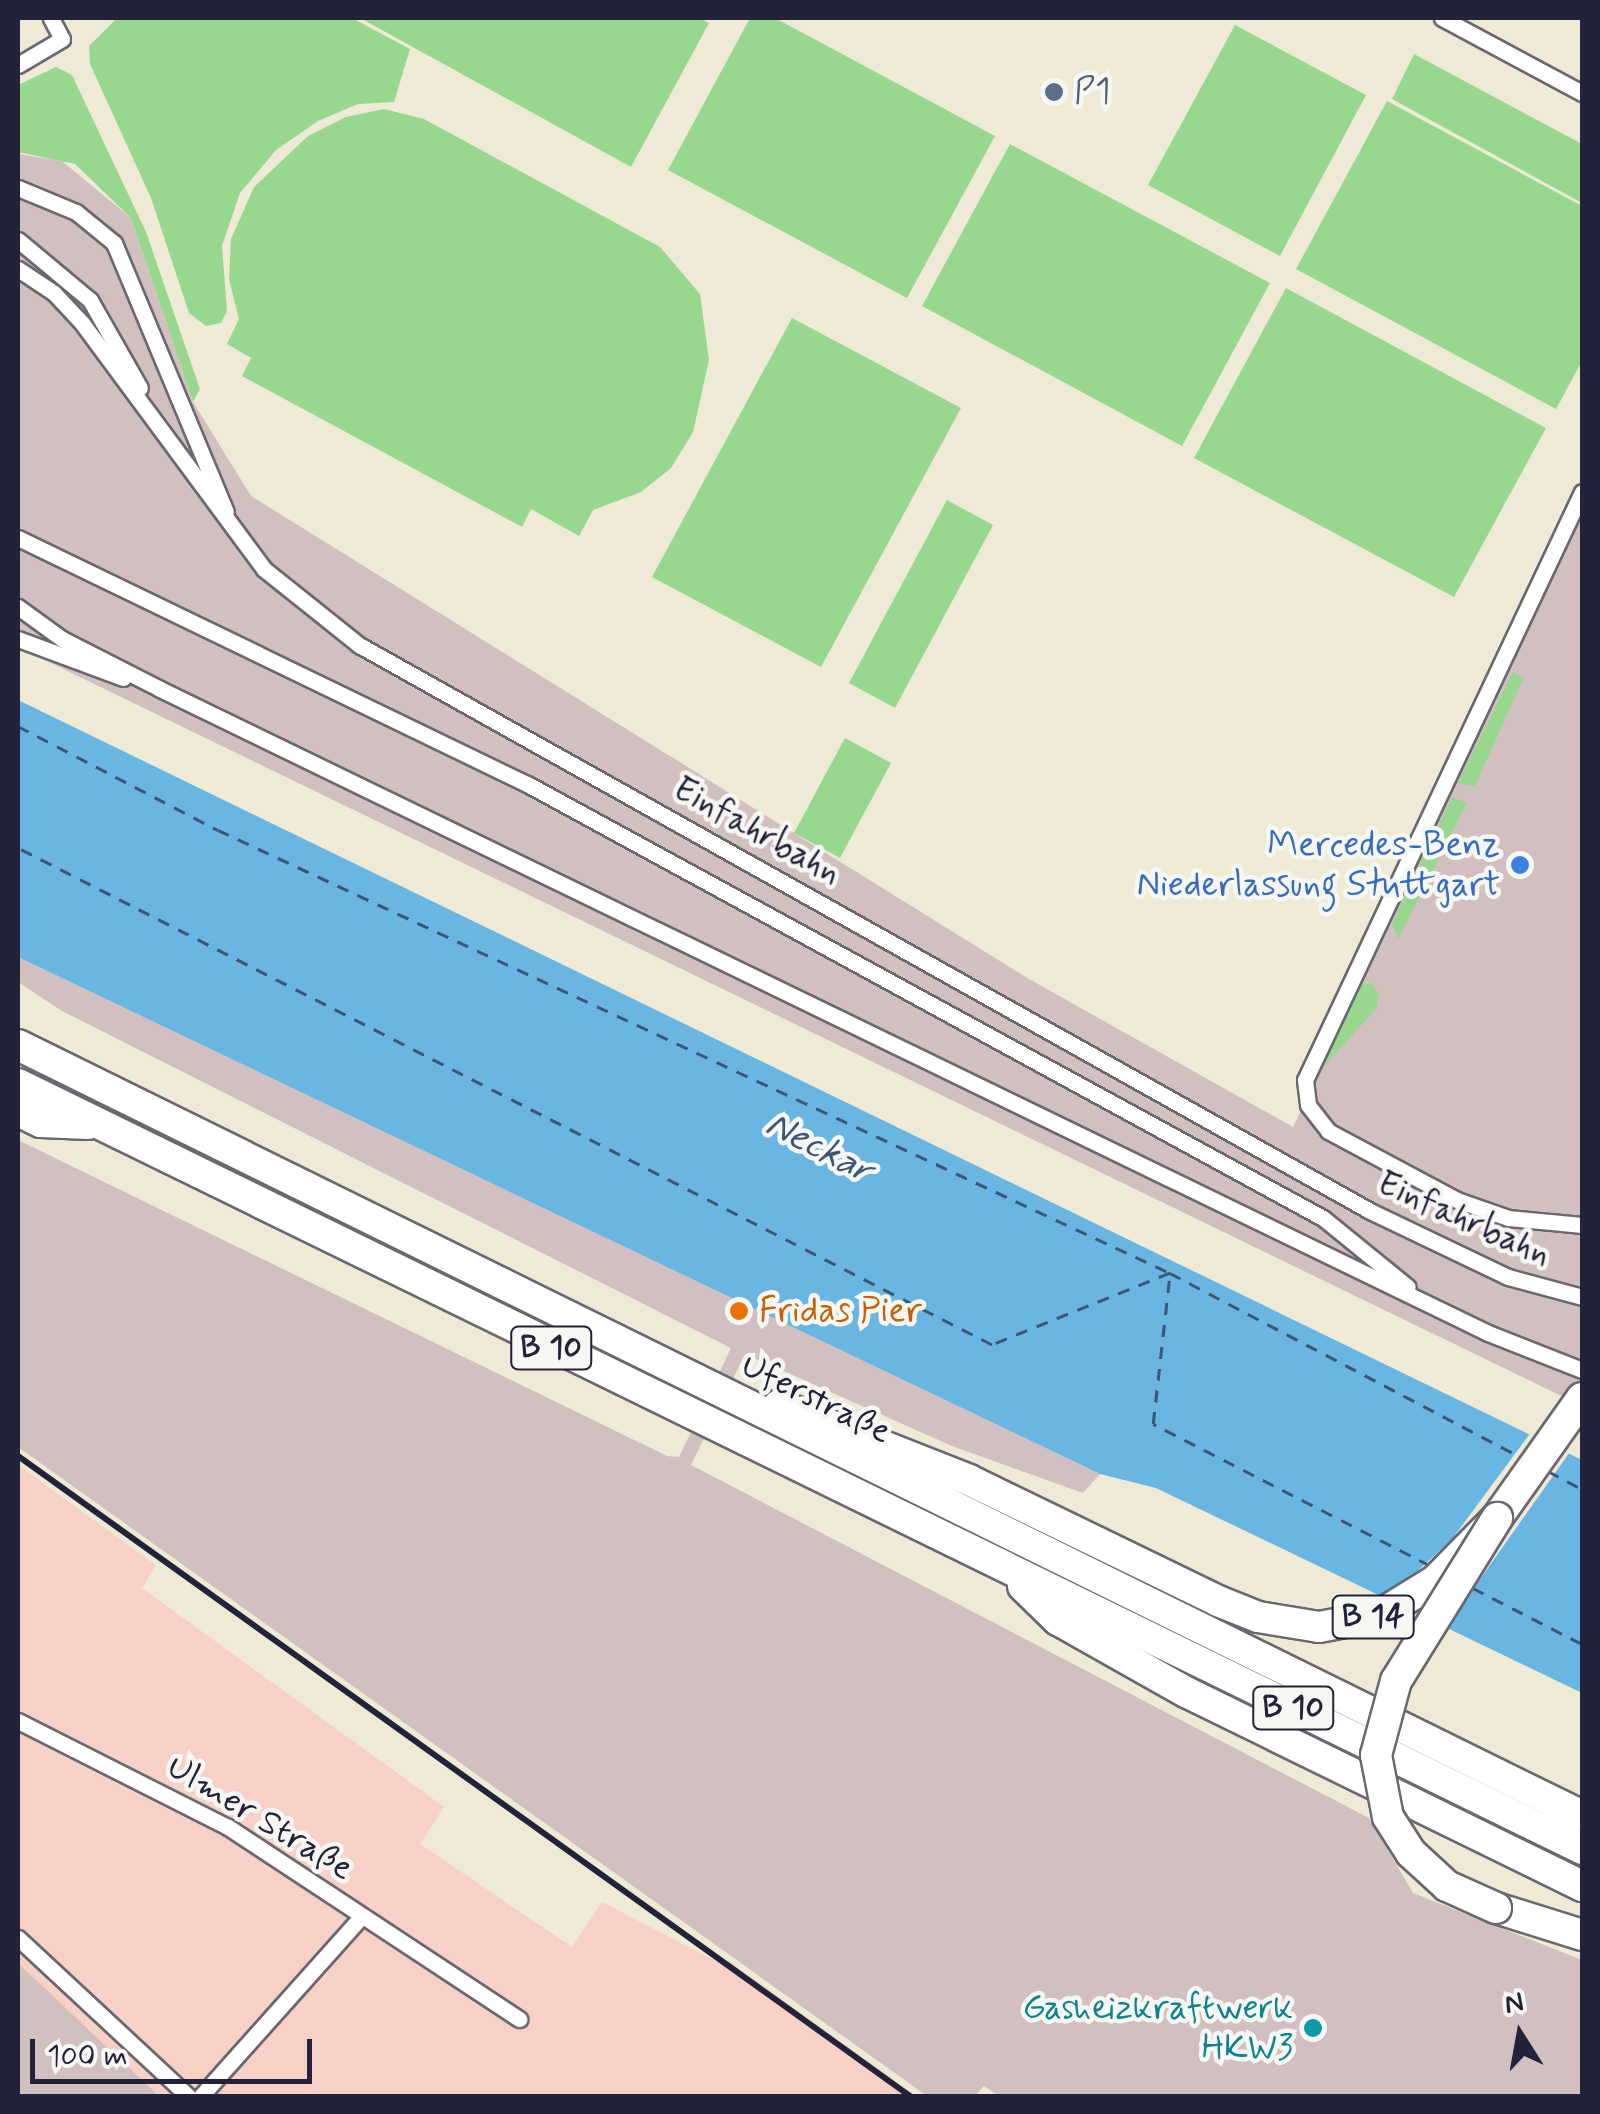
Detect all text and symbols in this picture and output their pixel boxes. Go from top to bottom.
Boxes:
place label: P1 [1074,71,1111,113]
marker: P1 [1043,81,1065,103]
street label: Einfahrbahn [666,768,848,894]
place label: Mercedes-Benz Niederlassung Stuttgart [1137,824,1500,906]
marker: Mercedes-Benz Niederlassung Stuttgart [1509,854,1531,876]
water label: Neckar [758,1102,880,1194]
street label: Einfahrbahn [1371,1162,1557,1276]
place label: Fridas Pier [759,1290,918,1332]
marker: Fridas Pier [728,1300,750,1322]
road number: B 10 [508,1321,594,1375]
street label: Uferstraße [734,1345,898,1453]
road number: B 14 [1330,1590,1416,1644]
road number: B 10 [1250,1681,1336,1735]
street label: Ulmer Straße [159,1746,361,1890]
north arrow [1470,1984,1570,2084]
text: N [1501,1984,1527,2024]
place label: Gasheizkraftwerk HKW3 [1022,1987,1293,2069]
marker: Gasheizkraftwerk HKW3 [1302,2017,1324,2039]
scale bar [35,2019,318,2081]
text: 100 m [47,2037,128,2076]

